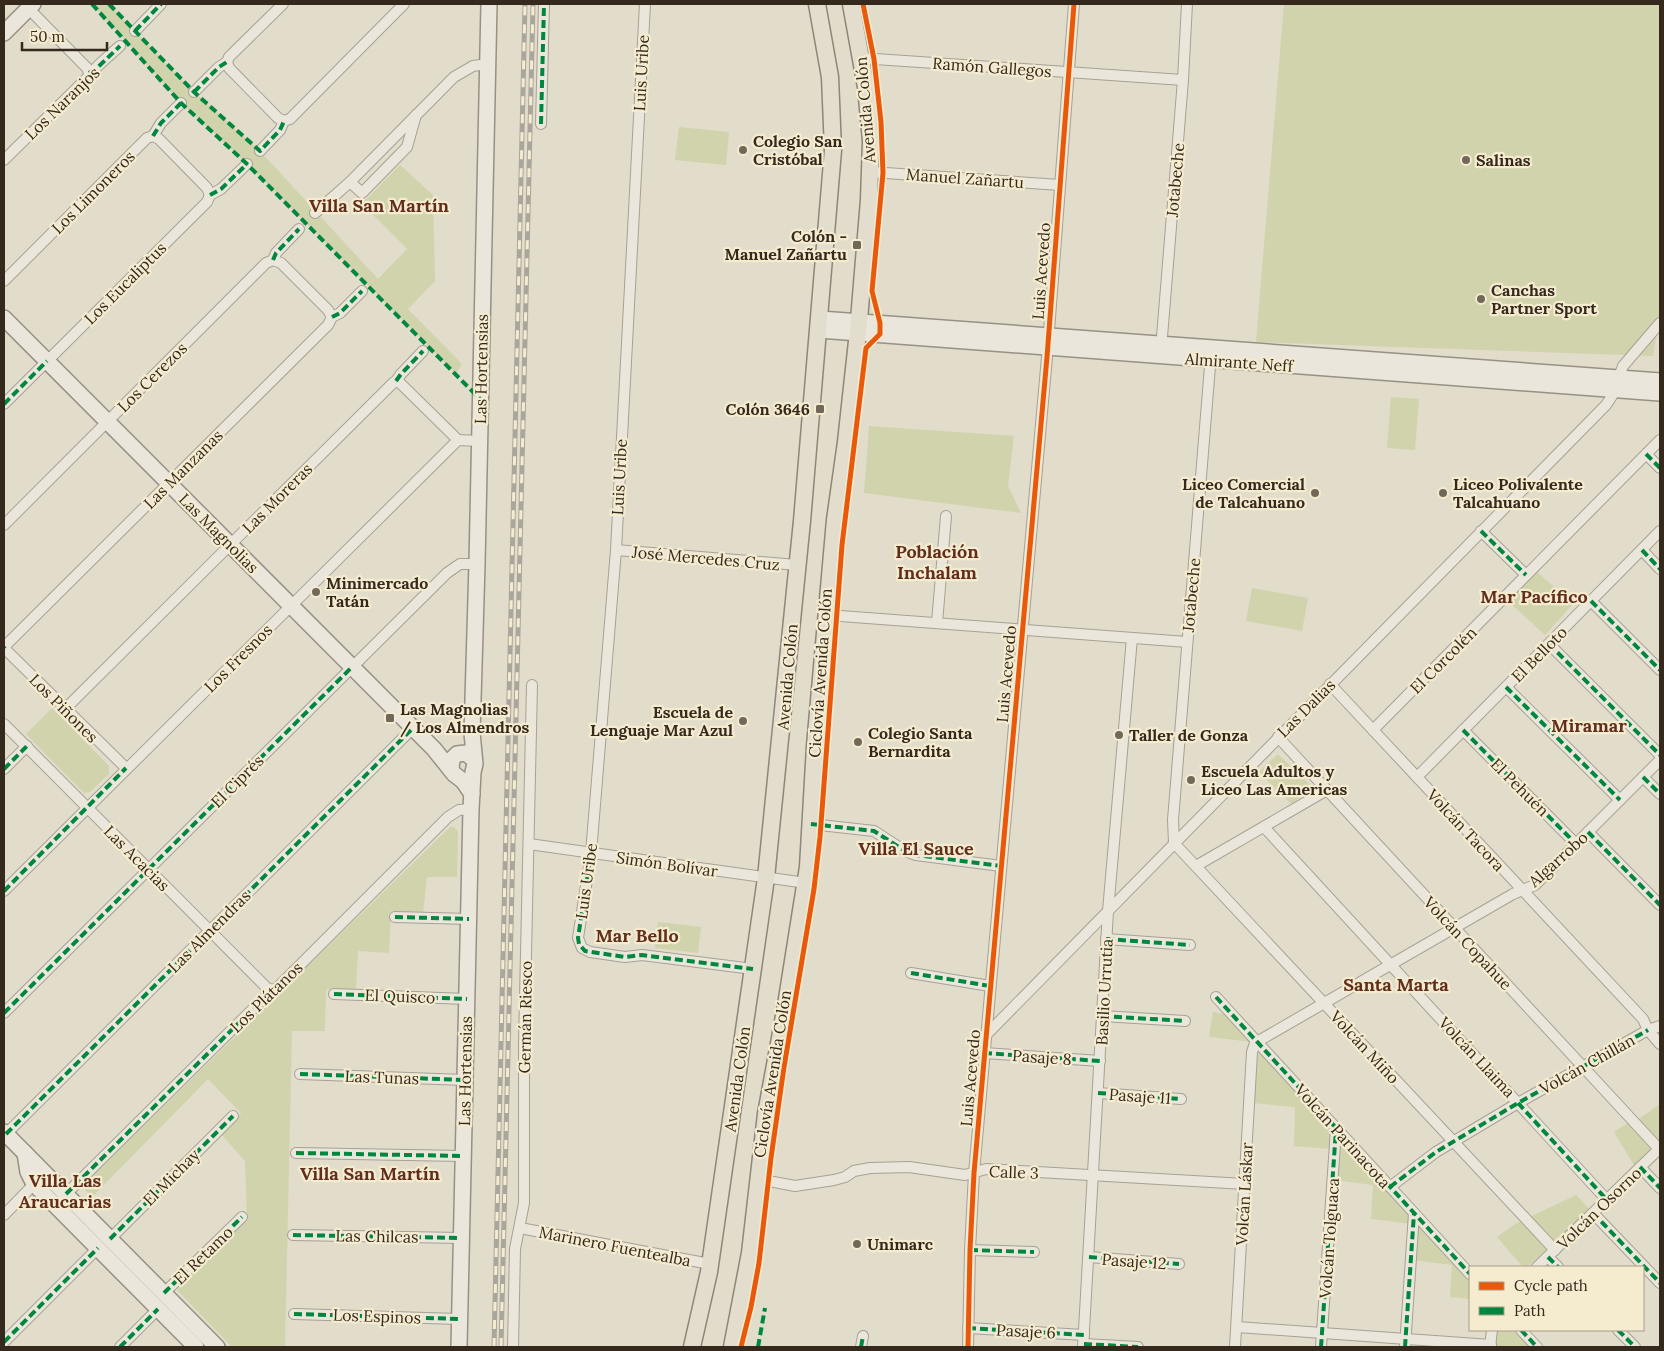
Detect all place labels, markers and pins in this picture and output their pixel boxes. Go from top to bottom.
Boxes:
place label: Colegio San Cristóbal [753,131,842,169]
marker: Colegio San Cristóbal [737,144,749,156]
place label: Salinas [1476,150,1531,170]
marker: Salinas [1460,154,1472,166]
place label: Colón - Manuel Zañartu [725,226,847,264]
marker: Colón - Manuel Zañartu [851,239,863,251]
place label: Canchas Partner Sport [1491,280,1597,318]
marker: Canchas Partner Sport [1475,293,1487,305]
place label: Colón 3646 [725,399,810,419]
marker: Colón 3646 [814,403,826,415]
place label: Liceo Comercial de Talcahuano [1182,474,1305,512]
place label: Liceo Polivalente Talcahuano [1453,474,1583,512]
marker: Liceo Comercial de Talcahuano [1309,487,1321,499]
marker: Liceo Polivalente Talcahuano [1437,487,1449,499]
place label: Minimercado Tatán [326,573,428,611]
marker: Minimercado Tatán [310,586,322,598]
place label: Las Magnolias / Los Almendros [400,699,529,738]
place label: Escuela de Lenguaje Mar Azul [590,702,733,740]
marker: Las Magnolias / Los Almendros [384,712,396,724]
marker: Escuela de Lenguaje Mar Azul [737,715,749,727]
place label: Colegio Santa Bernardita [868,723,973,761]
place label: Taller de Gonza [1129,725,1249,745]
marker: Taller de Gonza [1113,729,1125,741]
marker: Colegio Santa Bernardita [852,736,864,748]
place label: Escuela Adultos y Liceo Las Americas [1201,761,1348,799]
marker: Escuela Adultos y Liceo Las Americas [1185,774,1197,786]
place label: Unimarc [867,1234,934,1254]
marker: Unimarc [851,1238,863,1250]

